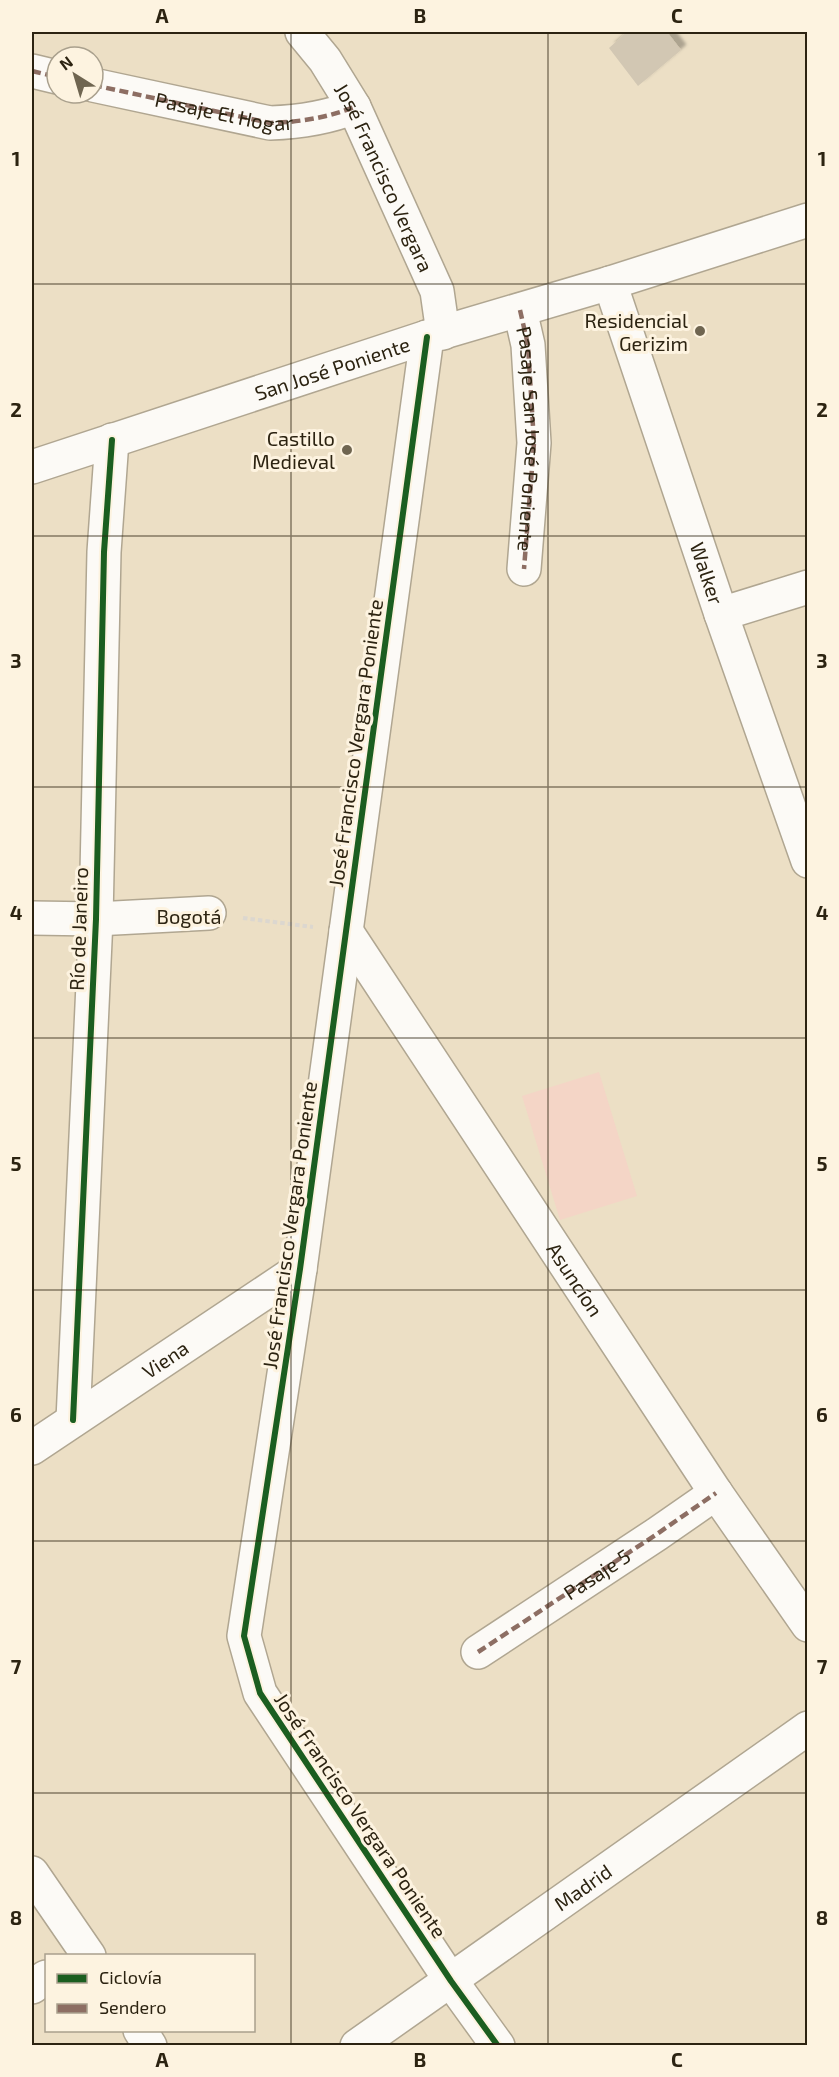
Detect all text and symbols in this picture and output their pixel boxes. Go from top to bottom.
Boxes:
text: A [155,3,169,27]
text: B [414,3,426,27]
text: C [671,3,683,27]
north arrow [45,45,105,105]
text: N [55,52,76,74]
street label: José Francisco Vergara [330,78,439,275]
street label: Pasaje El Hogar [153,87,294,136]
text: 1 [12,146,20,170]
text: 1 [818,146,826,170]
place label: Residencial Gerizim [584,308,688,355]
street label: Pasaje San José Poniente [512,324,546,553]
marker: Residencial Gerizim [693,324,707,338]
street label: San José Poniente [252,332,413,405]
text: 2 [10,397,22,421]
text: 2 [816,397,828,421]
place label: Castillo Medieval [252,426,335,473]
marker: Castillo Medieval [340,443,354,457]
street label: Walker [686,539,729,607]
street label: José Francisco Vergara Poniente [323,598,387,888]
text: 3 [10,648,22,672]
text: 3 [816,648,828,672]
street label: Río de Janeiro [64,867,92,991]
text: 4 [10,900,23,924]
text: 4 [816,900,829,924]
street label: Bogotá [157,904,221,928]
street label: José Francisco Vergara Poniente [257,1080,321,1370]
text: 5 [10,1151,22,1175]
text: 5 [816,1151,828,1175]
street label: Asuncíon [542,1238,608,1321]
street label: Viena [137,1335,193,1383]
text: 6 [10,1402,22,1426]
text: 6 [816,1402,828,1426]
street label: Pasaje 5 [559,1543,634,1604]
text: 7 [11,1654,22,1678]
text: 7 [817,1654,828,1678]
street label: José Francisco Vergara Poniente [270,1688,452,1942]
street label: Madrid [549,1859,616,1915]
text: 8 [10,1905,22,1929]
text: 8 [816,1905,828,1929]
legend [45,1954,255,2032]
text: Ciclovía [99,1966,162,1988]
text: Sendero [99,1996,166,2018]
text: A [155,2047,169,2071]
text: B [414,2047,426,2071]
text: C [671,2047,683,2071]

